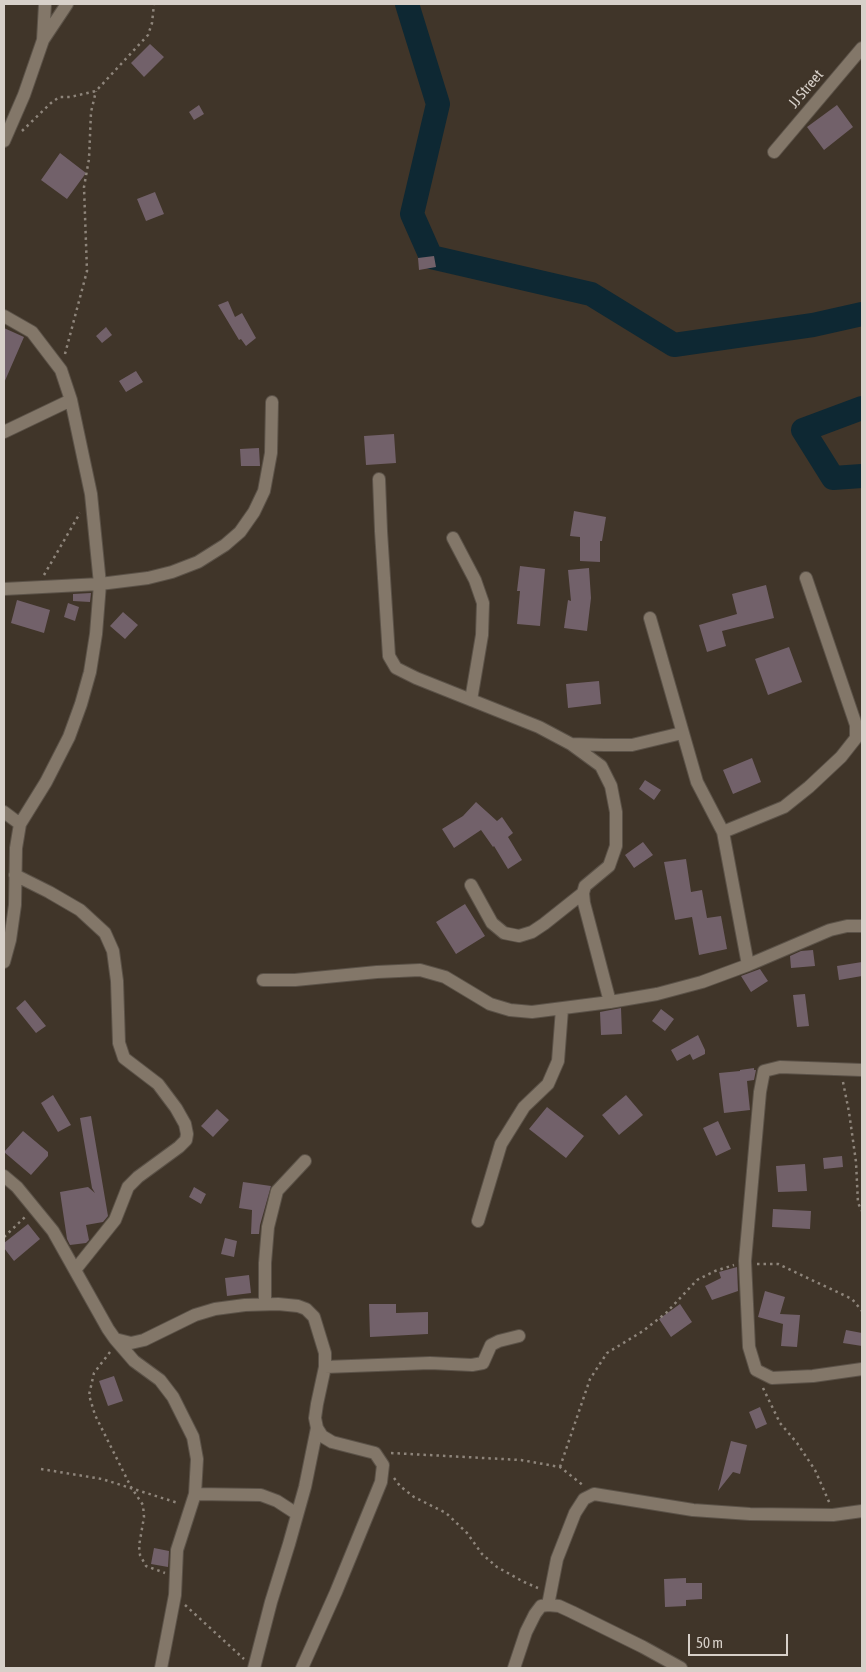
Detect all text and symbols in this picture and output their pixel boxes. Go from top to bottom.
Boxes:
street label: JJ Street [785,66,827,112]
scale bar [691,1624,791,1656]
text: 50 m [696,1634,723,1651]

